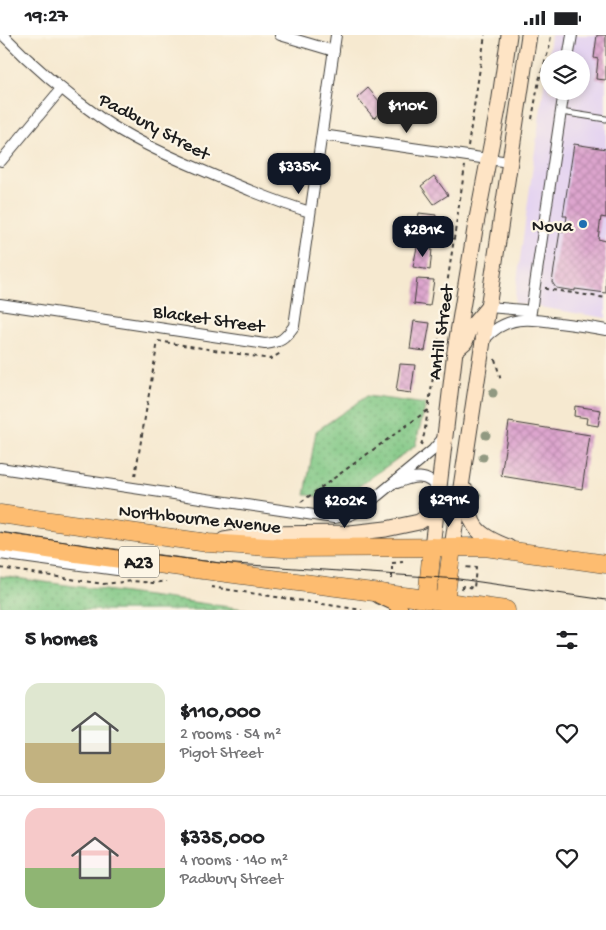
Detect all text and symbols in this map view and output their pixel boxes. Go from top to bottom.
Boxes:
text: 19:27 [25,6,67,29]
map controls [540,50,590,100]
button: layers [540,50,590,100]
street label: Padbury Street [93,89,215,168]
pin: $110K [372,91,442,134]
text: $110K [388,98,426,117]
pin: $335K [264,153,334,195]
text: $335K [278,159,320,178]
pin: $281K [388,215,458,258]
place label: Nova [532,216,574,239]
marker: Nova [577,218,589,230]
text: $281K [403,222,443,241]
street label: Antill Street [424,281,461,381]
street label: Blacket Street [150,301,268,340]
pin: $291K [414,485,484,528]
pin: $202K [310,487,380,529]
text: $291K [430,492,468,511]
text: $202K [325,493,365,512]
street label: Northbourne Avenue [117,501,282,540]
road number: A23 [119,547,159,577]
icon: filters [553,626,581,654]
text: 5 homes [25,628,97,653]
text: $110,000 [180,701,261,726]
icon: home [65,703,125,763]
icon: heart [553,719,581,747]
text: 2 rooms · 54 m² [180,726,281,745]
text: Pigot Street [180,745,263,764]
text: $335,000 [180,827,265,852]
icon: home [65,828,125,888]
icon: heart [553,844,581,872]
text: 4 rooms · 140 m² [180,852,288,871]
text: Padbury Street [180,871,283,890]

